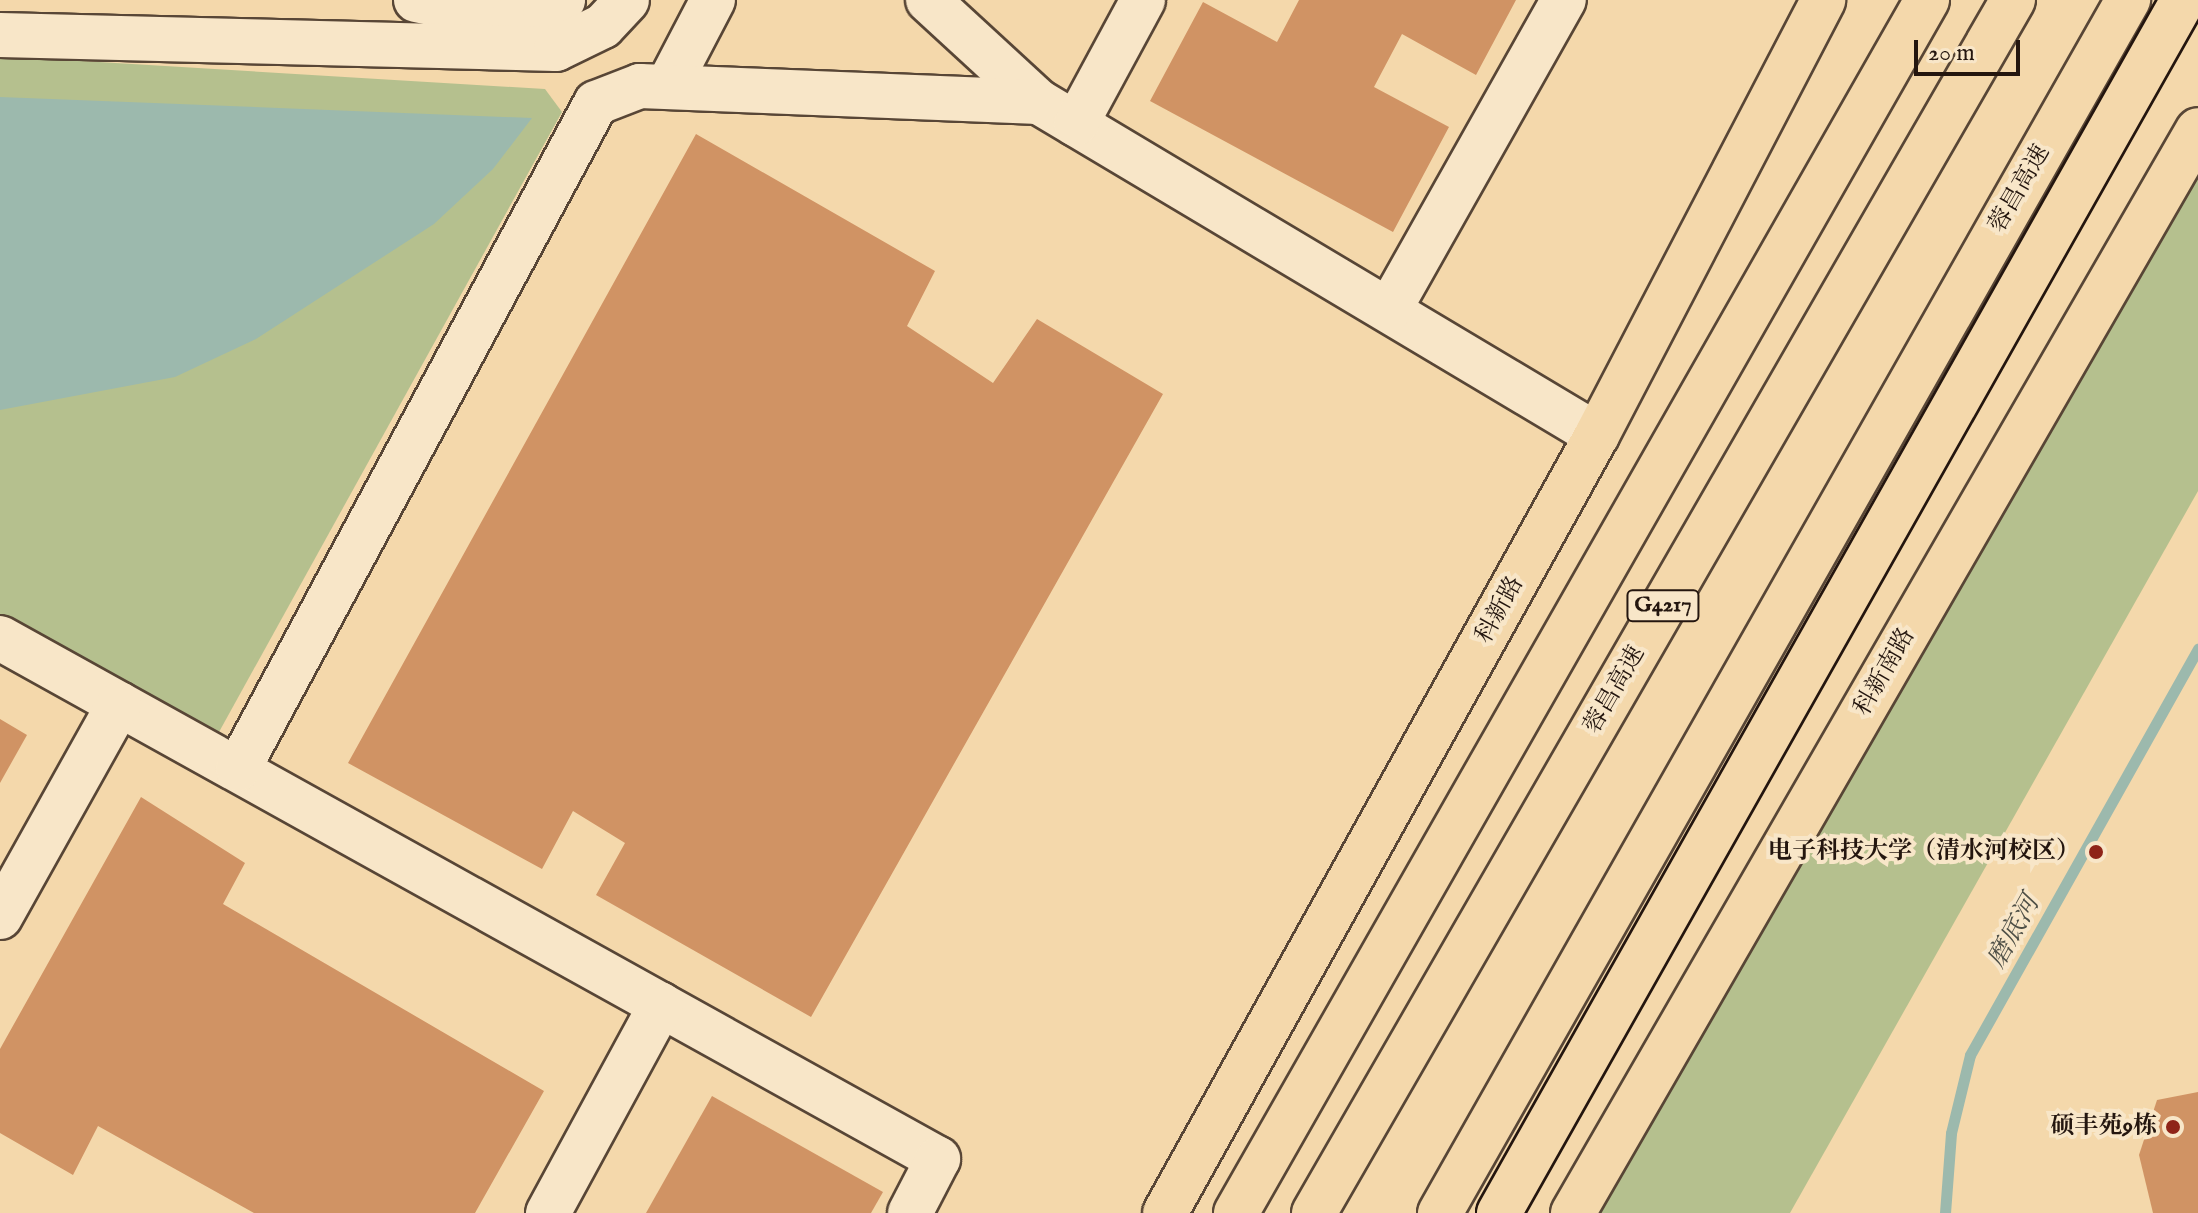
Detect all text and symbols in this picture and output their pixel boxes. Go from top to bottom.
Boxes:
scale bar [1918,24,2024,74]
text: 20 m [1928,38,1975,69]
street label: 蓉昌高速 [1984,140,2056,238]
street label: 科新路 [1470,572,1530,648]
road number: G4217 [1625,588,1701,624]
street label: 科新南路 [1849,623,1921,721]
street label: 蓉昌高速 [1579,641,1651,739]
place label: 电子科技大学（清水河校区） [1768,838,2080,866]
marker: 电子科技大学（清水河校区） [2087,843,2105,861]
water label: 磨底河 [1981,890,2047,974]
place label: 硕丰苑9栋 [2051,1113,2157,1141]
marker: 硕丰苑9栋 [2164,1118,2182,1136]

